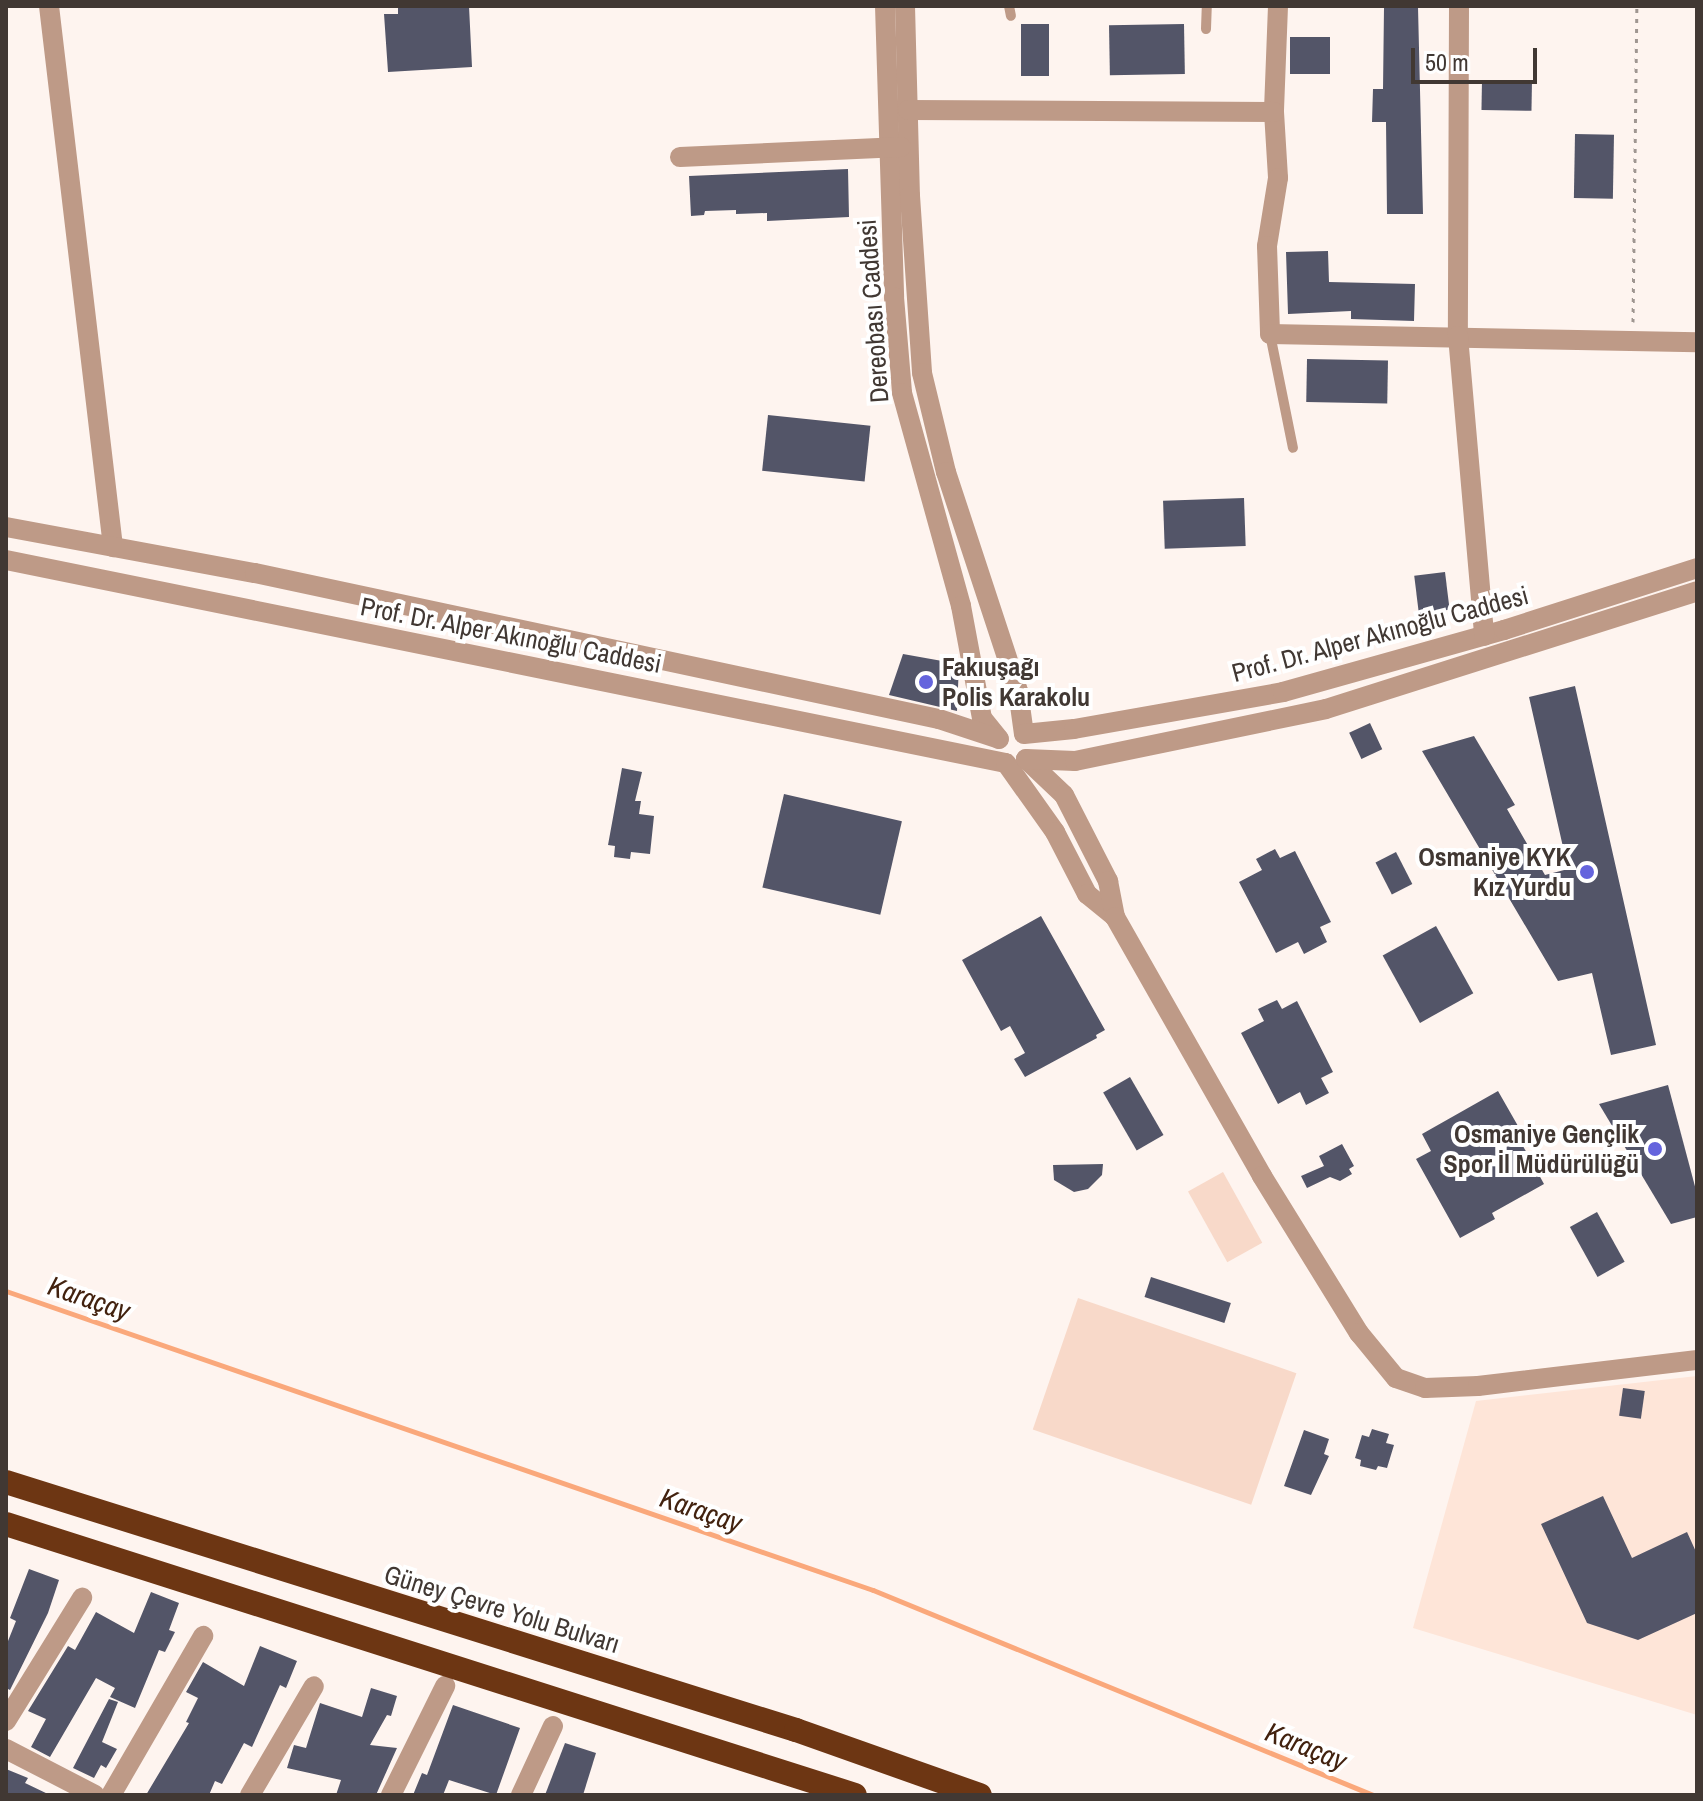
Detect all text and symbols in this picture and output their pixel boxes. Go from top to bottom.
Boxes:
scale bar [1415,32,1541,82]
text: 50 m [1425,46,1469,78]
street label: Dereobası Caddesi [851,218,895,404]
street label: Prof. Dr. Alper Akınoğlu Caddesi [1227,579,1533,689]
street label: Prof. Dr. Alper Akınoğlu Caddesi [357,590,665,680]
place label: Fakıuşağı Polis Karakolu [942,651,1090,712]
marker: Fakıuşağı Polis Karakolu [917,673,935,691]
place label: Osmaniye KYK Kız Yurdu [1418,841,1571,902]
marker: Osmaniye KYK Kız Yurdu [1578,863,1596,881]
place label: Osmaniye Gençlik Spor İl Müdürülüğü [1444,1118,1639,1180]
marker: Osmaniye Gençlik Spor İl Müdürülüğü [1646,1140,1664,1158]
water label: Karaçay [44,1268,134,1328]
water label: Karaçay [656,1480,746,1540]
street label: Güney Çevre Yolu Bulvarı [380,1558,624,1660]
water label: Karaçay [1261,1715,1351,1777]

